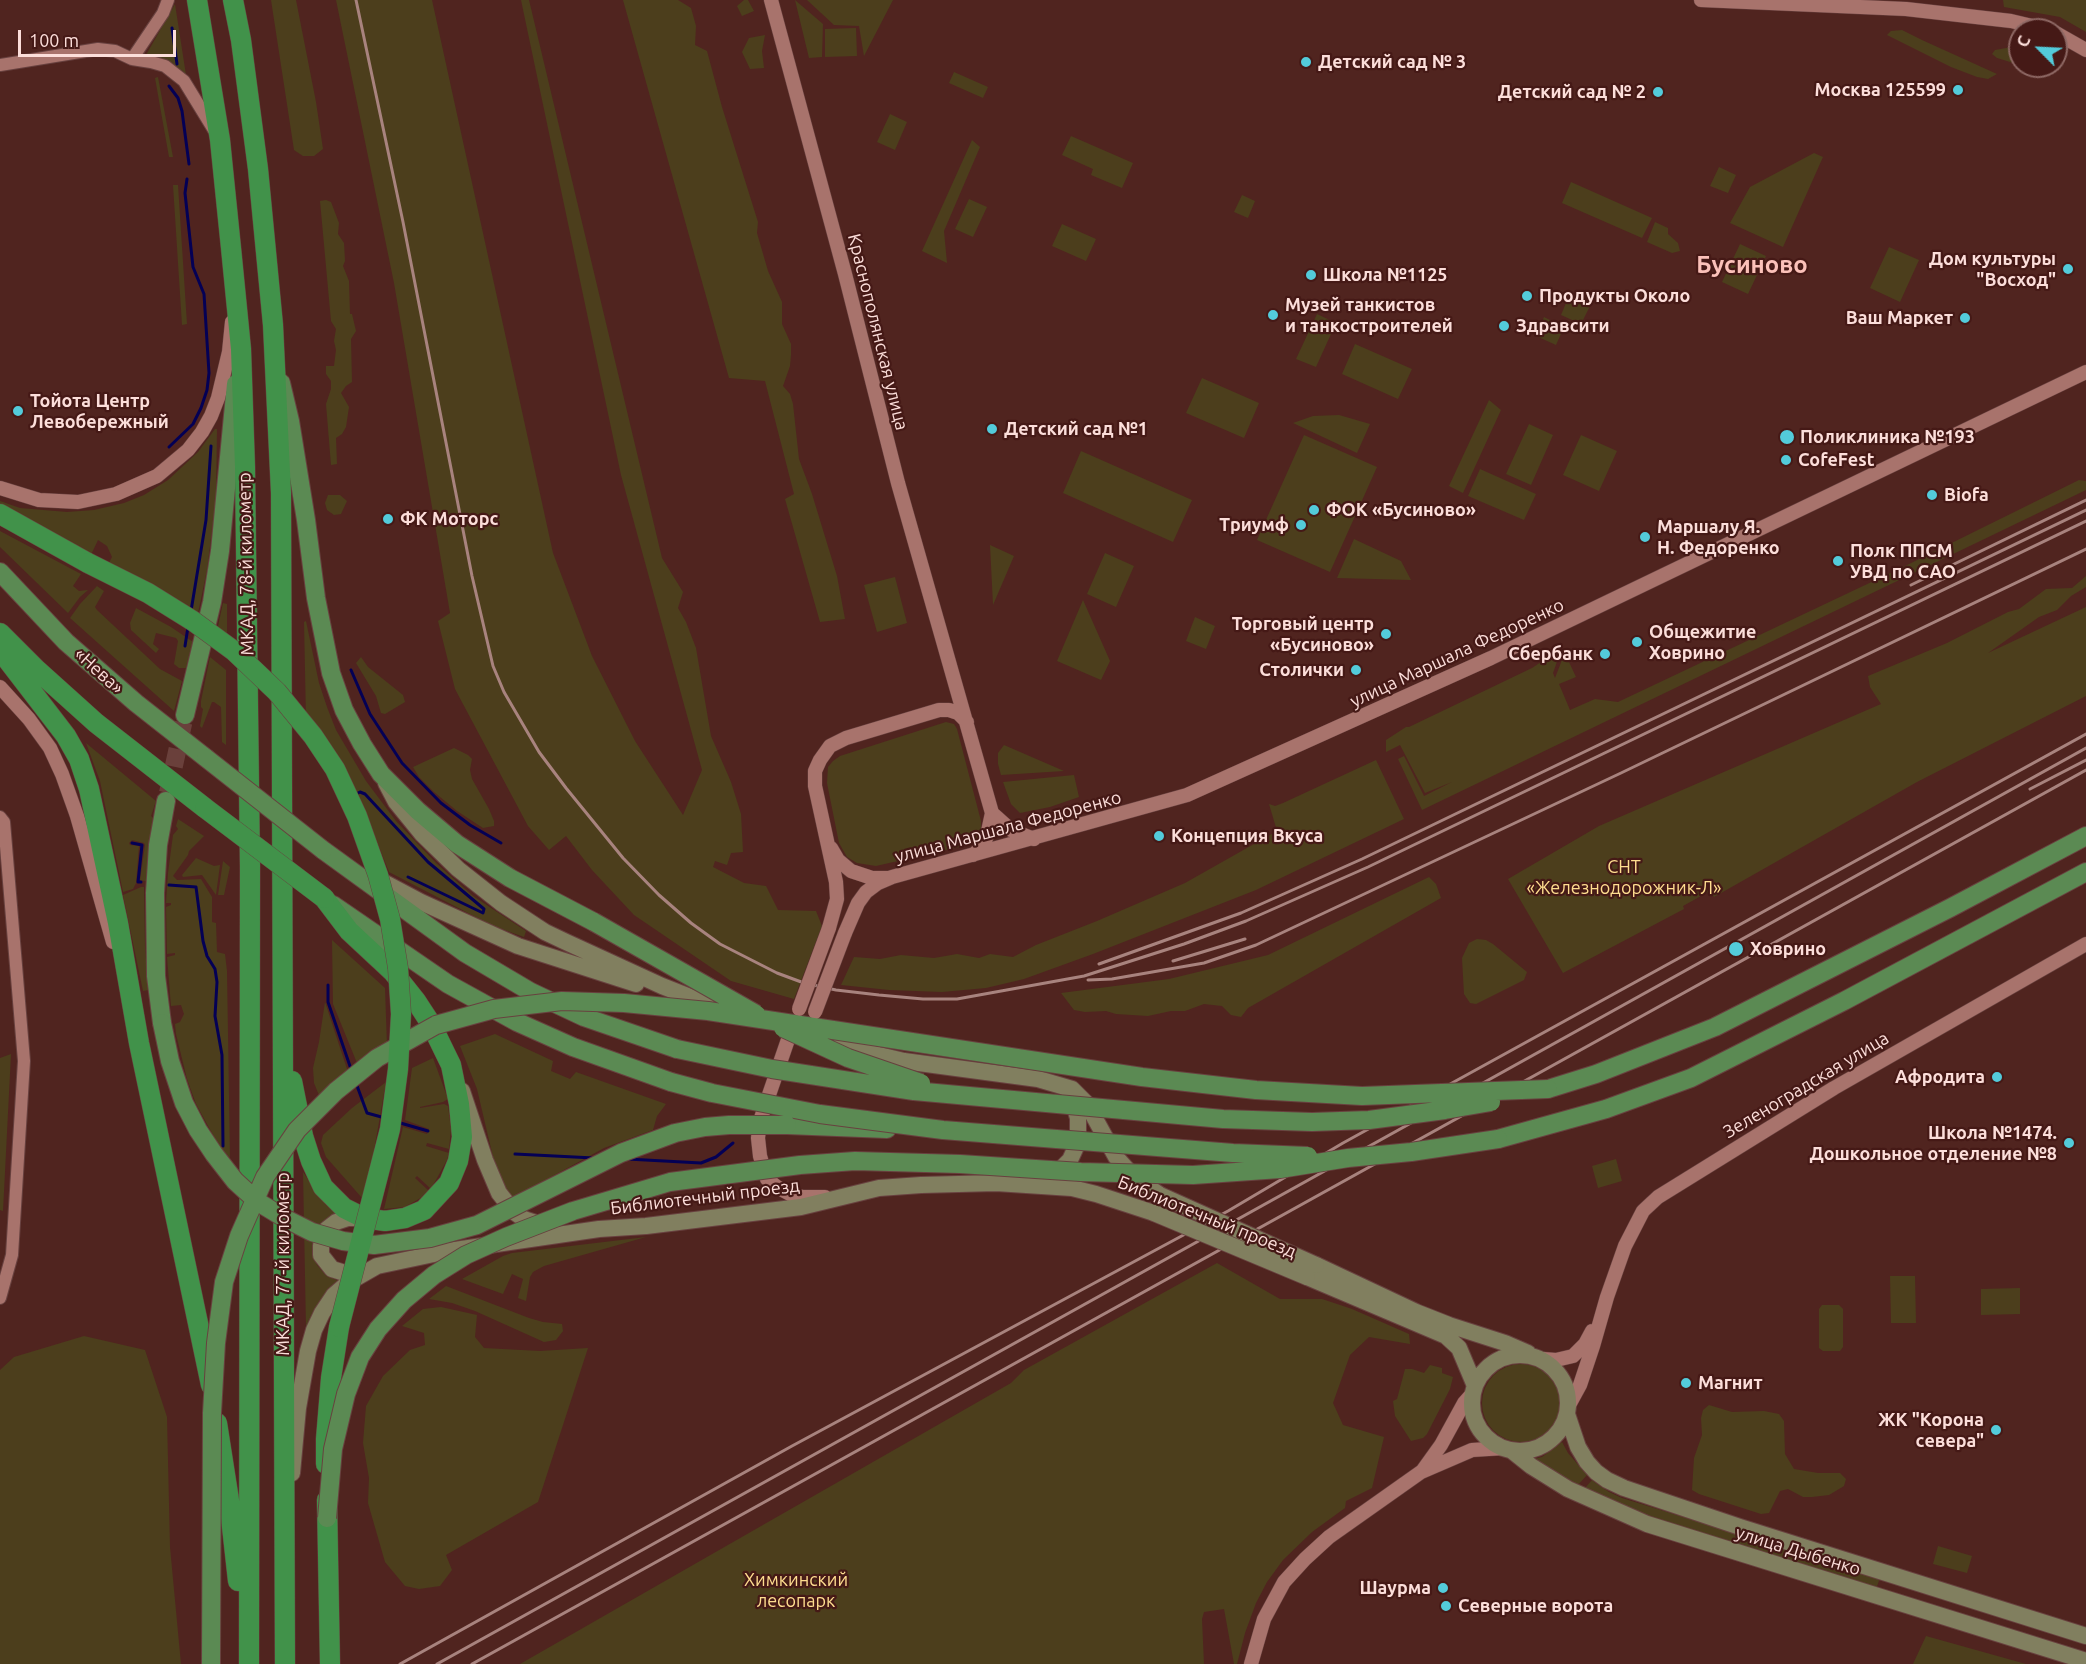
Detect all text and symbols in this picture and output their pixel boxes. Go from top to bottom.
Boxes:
scale bar [21,18,178,56]
north arrow [2008,18,2068,78]
text: 100 m [29,30,79,50]
text: С [2013,33,2034,50]
place label: Детский сад № 3 [1318,51,1466,73]
marker: Детский сад № 3 [1299,55,1313,69]
place label: Москва 125599 [1815,79,1946,101]
place label: Детский сад № 2 [1498,81,1646,103]
marker: Москва 125599 [1951,83,1965,97]
marker: Детский сад № 2 [1651,85,1665,99]
street label: Краснополянская улица [843,232,913,432]
place label: Дом культуры "Восход" [1929,248,2056,290]
district label: Бусиново [1696,251,1808,279]
marker: Дом культуры "Восход" [2061,262,2075,276]
place label: Школа №1125 [1323,264,1447,286]
marker: Школа №1125 [1304,268,1318,282]
place label: Продукты Около [1539,285,1690,307]
marker: Продукты Около [1520,289,1534,303]
place label: Музей танкистов и танкостроителей [1285,294,1453,336]
place label: Ваш Маркет [1846,307,1953,329]
marker: Музей танкистов и танкостроителей [1266,308,1280,322]
marker: Ваш Маркет [1958,311,1972,325]
place label: Здравсити [1516,315,1610,337]
marker: Здравсити [1497,319,1511,333]
place label: Тойота Центр Левобережный [30,390,169,432]
marker: Тойота Центр Левобережный [11,404,25,418]
place label: Детский сад №1 [1004,418,1148,440]
marker: Детский сад №1 [985,422,999,436]
place label: Поликлиника №193 [1800,426,1975,448]
marker: Поликлиника №193 [1778,428,1796,446]
place label: CofeFest [1798,449,1874,471]
marker: CofeFest [1779,453,1793,467]
street label: МКАД, 78-й километр [234,472,258,656]
place label: Biofa [1944,484,1989,506]
marker: Biofa [1925,488,1939,502]
place label: ФОК «Бусиново» [1326,499,1476,521]
marker: ФОК «Бусиново» [1307,503,1321,517]
place label: ФК Моторс [400,508,498,530]
marker: ФК Моторс [381,512,395,526]
place label: Триумф [1219,514,1289,536]
place label: Маршалу Я. Н. Федоренко [1657,516,1780,558]
marker: Триумф [1294,518,1308,532]
marker: Маршалу Я. Н. Федоренко [1638,530,1652,544]
place label: Полк ППСМ УВД по САО [1850,540,1956,582]
marker: Полк ППСМ УВД по САО [1831,554,1845,568]
street label: улица Маршала Федоренко [1347,594,1567,712]
place label: Торговый центр «Бусиново» [1232,613,1374,656]
place label: Общежитие Ховрино [1649,621,1756,664]
marker: Торговый центр «Бусиново» [1379,627,1393,641]
marker: Общежитие Ховрино [1630,635,1644,649]
street label: «Нева» [70,643,128,699]
place label: Сбербанк [1508,643,1593,665]
marker: Сбербанк [1598,647,1612,661]
place label: Столички [1259,659,1344,681]
marker: Столички [1349,663,1363,677]
street label: улица Маршала Федоренко [892,786,1124,868]
place label: Концепция Вкуса [1171,825,1323,847]
marker: Концепция Вкуса [1152,829,1166,843]
park label: СНТ «Железнодорожник-Л» [1527,856,1721,898]
place label: Ховрино [1750,938,1826,960]
marker: Ховрино [1727,940,1745,958]
street label: Зеленоградская улица [1719,1027,1893,1143]
place label: Афродита [1895,1066,1985,1088]
marker: Афродита [1990,1070,2004,1084]
place label: Школа №1474. Дошкольное отделение №8 [1809,1122,2057,1164]
marker: Школа №1474. Дошкольное отделение №8 [2062,1136,2076,1150]
street label: Библиотечный проезд [1115,1171,1299,1263]
street label: МКАД, 77-й километр [272,1172,294,1356]
street label: Библиотечный проезд [609,1175,801,1219]
place label: Магнит [1698,1372,1762,1394]
marker: Магнит [1679,1376,1693,1390]
place label: ЖК "Корона севера" [1878,1409,1984,1452]
marker: ЖК "Корона севера" [1989,1423,2003,1437]
street label: улица Дыбенко [1733,1522,1863,1580]
park label: Химкинский лесопарк [744,1569,848,1612]
place label: Шаурма [1359,1577,1431,1599]
marker: Шаурма [1436,1581,1450,1595]
place label: Северные ворота [1458,1595,1613,1617]
marker: Северные ворота [1439,1599,1453,1613]

